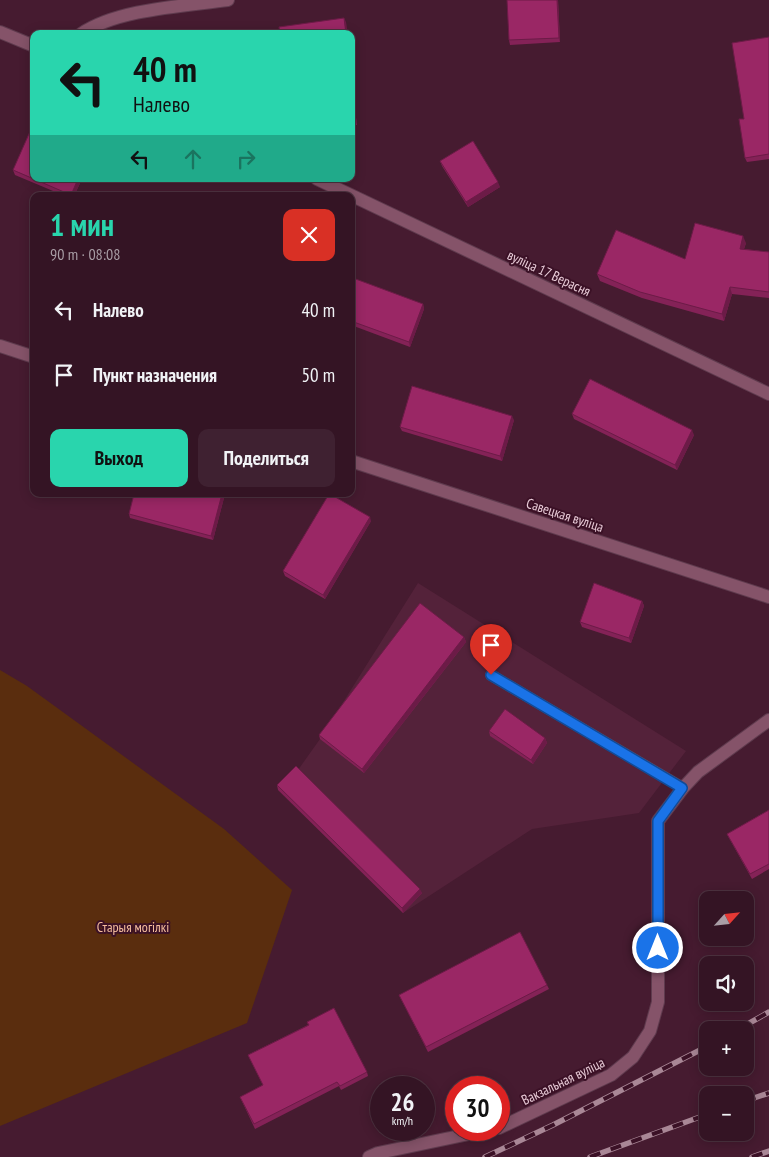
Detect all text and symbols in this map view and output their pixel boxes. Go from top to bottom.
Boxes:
text: 40 m [133,46,197,92]
icon: left [50,50,115,115]
text: Налево [133,90,190,118]
icon: left [126,145,154,173]
icon: ahead [179,145,207,173]
icon: right [232,145,260,173]
text: 1 мин [50,205,114,244]
button: close [283,209,335,261]
text: 90 m · 08:08 [50,244,121,264]
street label: вуліца 17 Верасня [505,246,593,300]
icon: left [50,296,78,324]
text: Налево [93,298,144,322]
text: 40 m [302,298,335,322]
icon: arrive [50,361,78,389]
text: Пункт назначения [93,363,217,387]
text: 50 m [302,363,335,387]
button: Выход [50,429,188,487]
button: Поделиться [198,429,335,487]
street label: Савецкая вуліца [524,494,606,536]
pin [470,624,512,675]
icon: arrive [477,631,505,659]
north arrow [699,891,754,946]
map controls [699,891,754,1141]
park label: Старыя могілкі [97,918,169,936]
position arrow [631,921,683,973]
button: sound [699,956,754,1011]
button: + [699,1021,754,1076]
street label: Вакзальная вуліца [518,1053,608,1109]
speed limit sign: 30 [445,1076,510,1141]
text: 26 [391,1086,414,1118]
button: − [699,1086,754,1141]
text: km/h [392,1113,413,1128]

